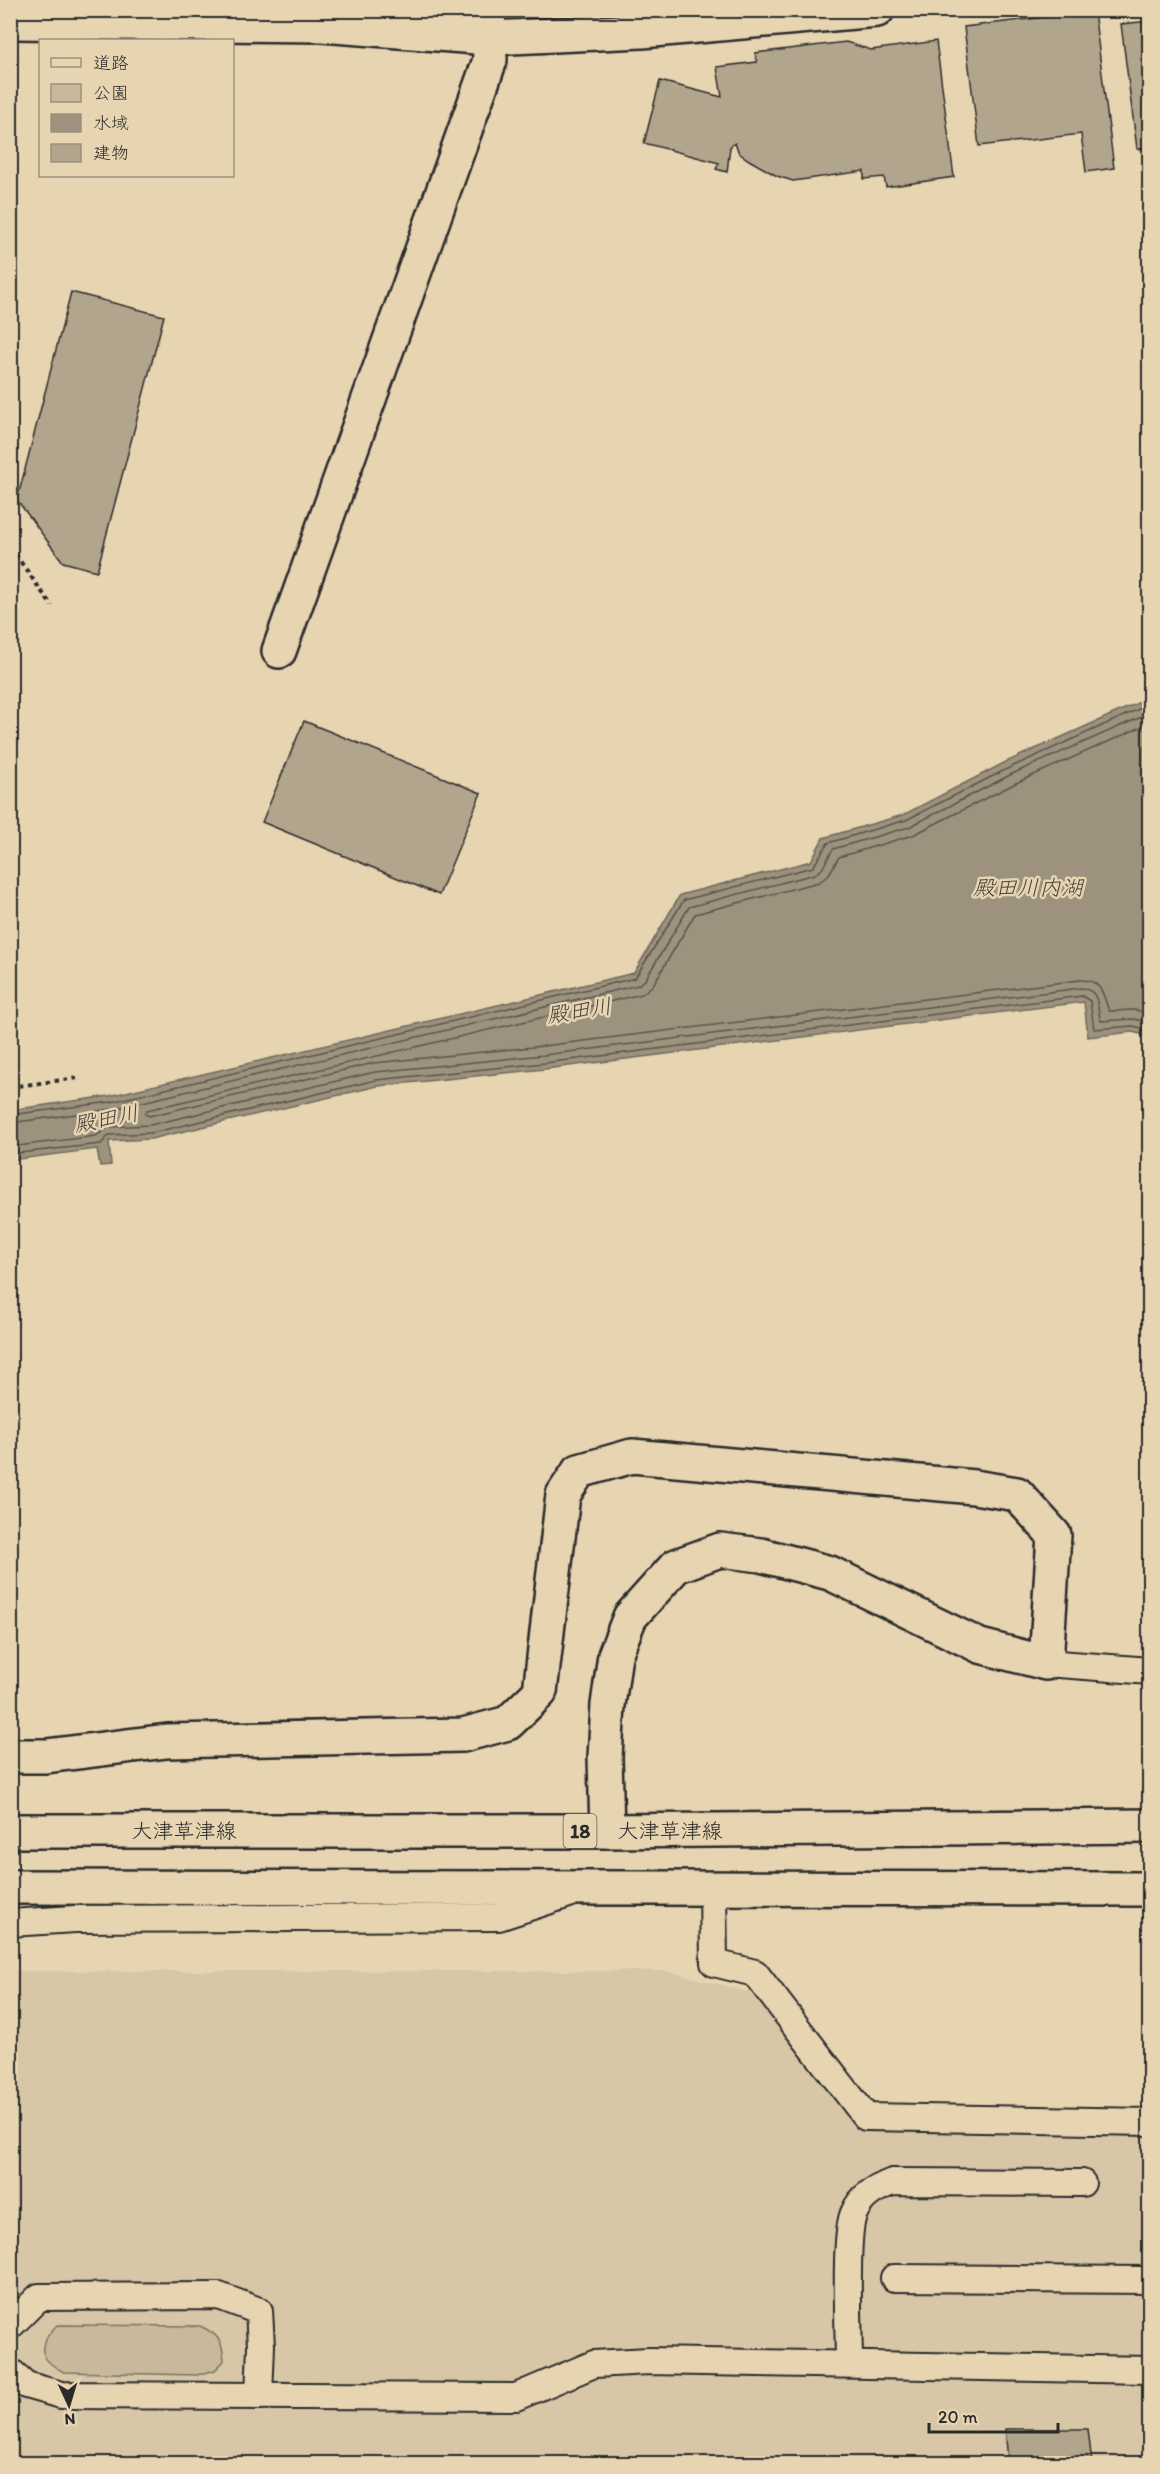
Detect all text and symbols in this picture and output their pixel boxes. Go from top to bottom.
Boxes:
legend [39,39,234,177]
text: 道路 [93,52,129,74]
text: 公園 [93,82,129,104]
text: 水域 [93,112,129,134]
text: 建物 [93,142,129,164]
water label: 殿田川内湖 [973,874,1085,901]
water label: 殿田川 [544,992,614,1029]
water label: 殿田川 [71,1099,141,1138]
road number: 18 [564,1814,596,1848]
street label: 大津草津線 [132,1818,237,1843]
street label: 大津草津線 [618,1818,723,1843]
north arrow [39,2375,99,2435]
scale bar [929,2396,1058,2434]
text: 20 m [938,2406,978,2428]
text: N [64,2410,76,2429]

